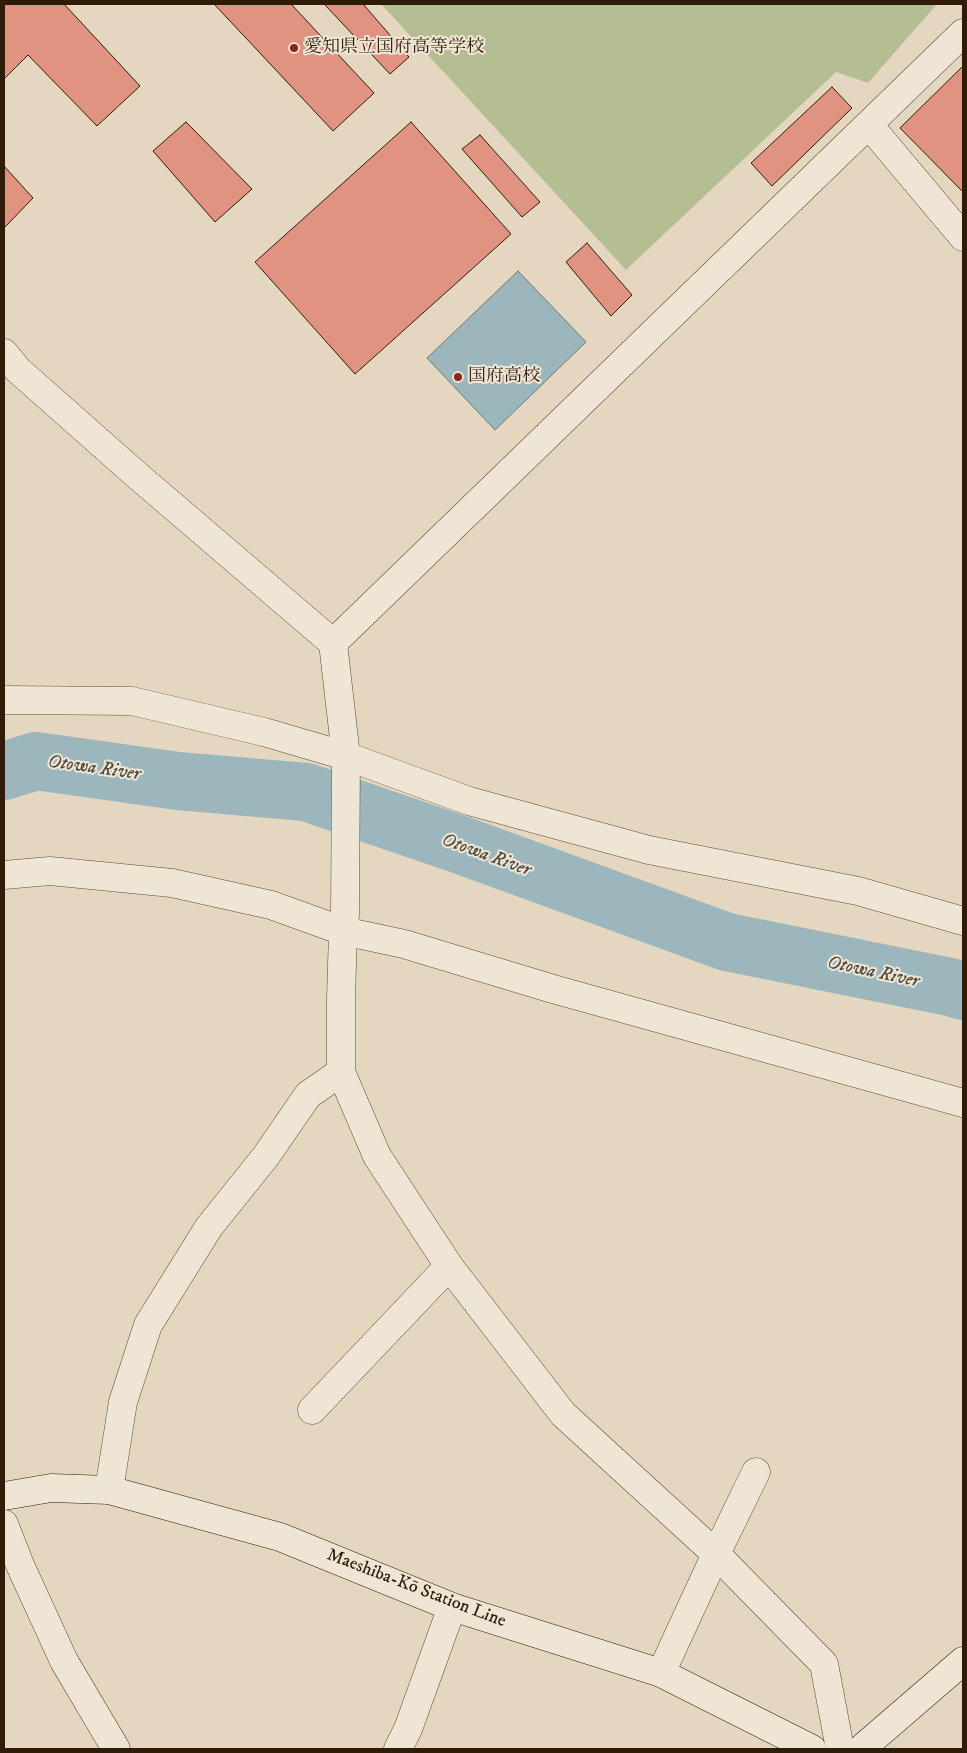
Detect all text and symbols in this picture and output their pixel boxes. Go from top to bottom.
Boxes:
place label: 愛知県立国府高等学校 [304,37,484,59]
marker: 愛知県立国府高等学校 [288,42,300,54]
place label: 国府高校 [468,366,540,388]
marker: 国府高校 [452,371,464,383]
water label: Otowa River [46,751,142,787]
water label: Otowa River [438,829,534,883]
water label: Otowa River [825,952,921,994]
street label: Maeshiba-Kō Station Line [323,1545,509,1633]

